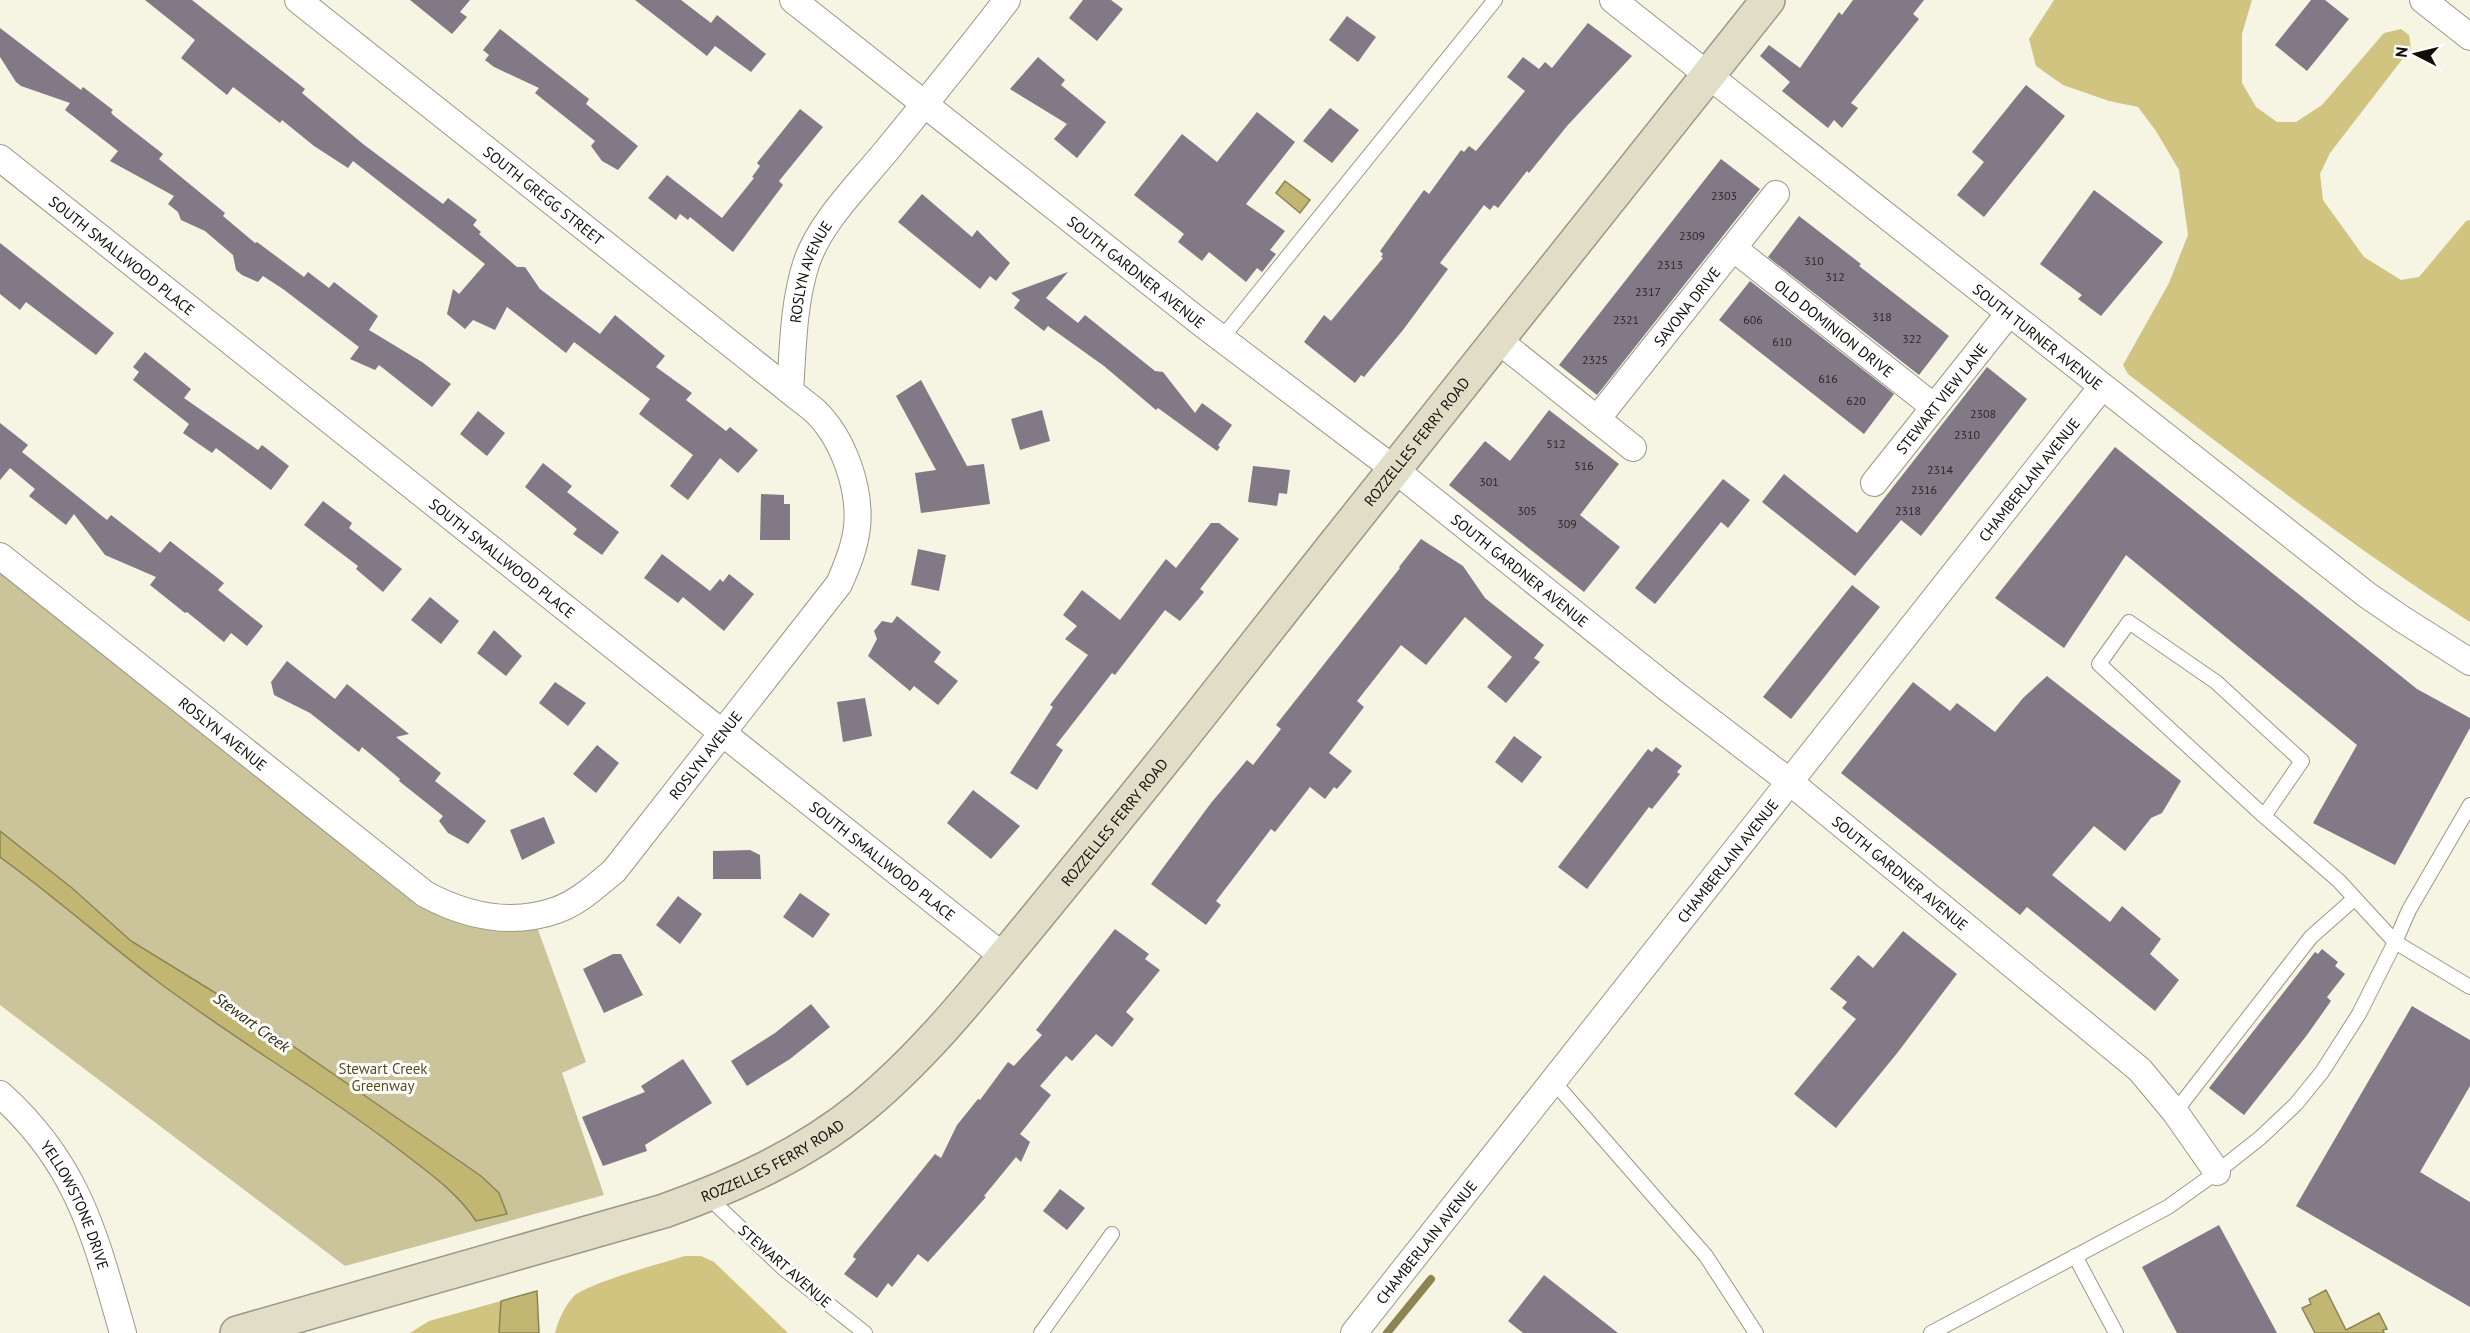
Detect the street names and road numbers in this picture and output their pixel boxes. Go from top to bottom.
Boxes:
street label: SOUTH GREGG STREET [480,142,608,249]
street label: SOUTH SMALLWOOD PLACE [45,191,199,319]
street label: SOUTH GARDNER AVENUE [1064,211,1209,332]
street label: ROSLYN AVENUE [785,217,836,324]
street label: SAVONA DRIVE [1649,263,1724,350]
street label: OLD DOMINION DRIVE [1771,275,1898,381]
street label: SOUTH TURNER AVENUE [1969,279,2107,394]
street label: STEWART VIEW LANE [1891,339,1991,458]
street label: ROZZELLES FERRY ROAD [1359,373,1473,510]
street label: CHAMBERLAIN AVENUE [1974,414,2083,545]
street label: SOUTH SMALLWOOD PLACE [426,494,579,622]
street label: SOUTH GARDNER AVENUE [1448,509,1593,631]
street label: ROSLYN AVENUE [175,693,271,774]
street label: ROSLYN AVENUE [664,707,746,803]
street label: ROZZELLES FERRY ROAD [1057,754,1172,890]
street label: CHAMBERLAIN AVENUE [1673,795,1782,926]
street label: SOUTH SMALLWOOD PLACE [806,797,959,924]
street label: SOUTH GARDNER AVENUE [1828,811,1972,934]
street label: ROZZELLES FERRY ROAD [698,1115,848,1206]
street label: YELLOWSTONE DRIVE [37,1136,113,1272]
street label: CHAMBERLAIN AVENUE [1371,1176,1481,1308]
street label: STEWART AVENUE [735,1220,835,1312]

